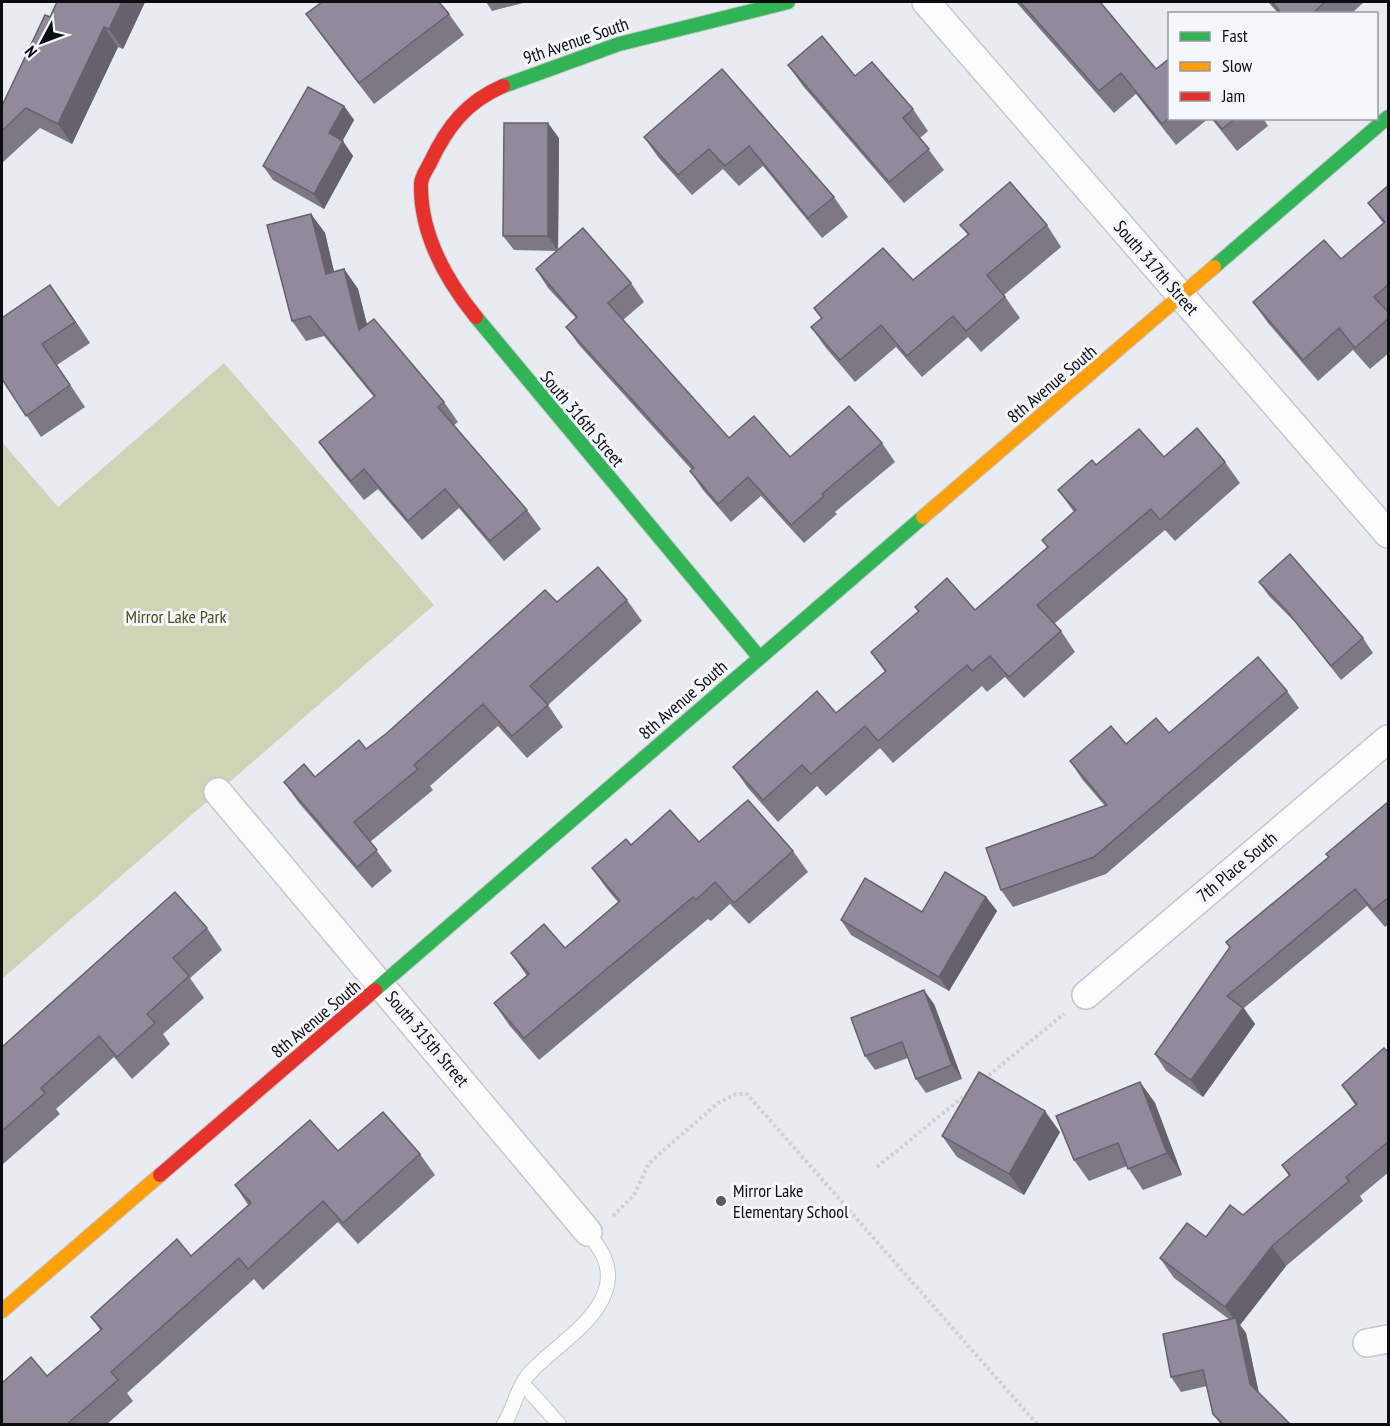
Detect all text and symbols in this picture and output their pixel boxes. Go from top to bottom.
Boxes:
north arrow [12,12,72,72]
street label: 9th Avenue South [520,12,631,69]
legend [1168,12,1378,120]
text: Fast [1222,24,1248,47]
text: N [20,42,41,62]
text: Slow [1222,54,1253,77]
text: Jam [1221,84,1245,107]
street label: South 317th Street [1109,216,1204,320]
street label: 8th Avenue South [1002,340,1101,428]
street label: South 316th Street [536,366,629,471]
park label: Mirror Lake Park [126,605,227,628]
street label: 8th Avenue South [634,655,732,744]
street label: 7th Place South [1192,826,1281,907]
street label: 8th Avenue South [266,975,365,1063]
street label: South 315th Street [381,986,474,1091]
place label: Mirror Lake Elementary School [733,1179,849,1223]
marker: Mirror Lake Elementary School [714,1194,728,1208]

